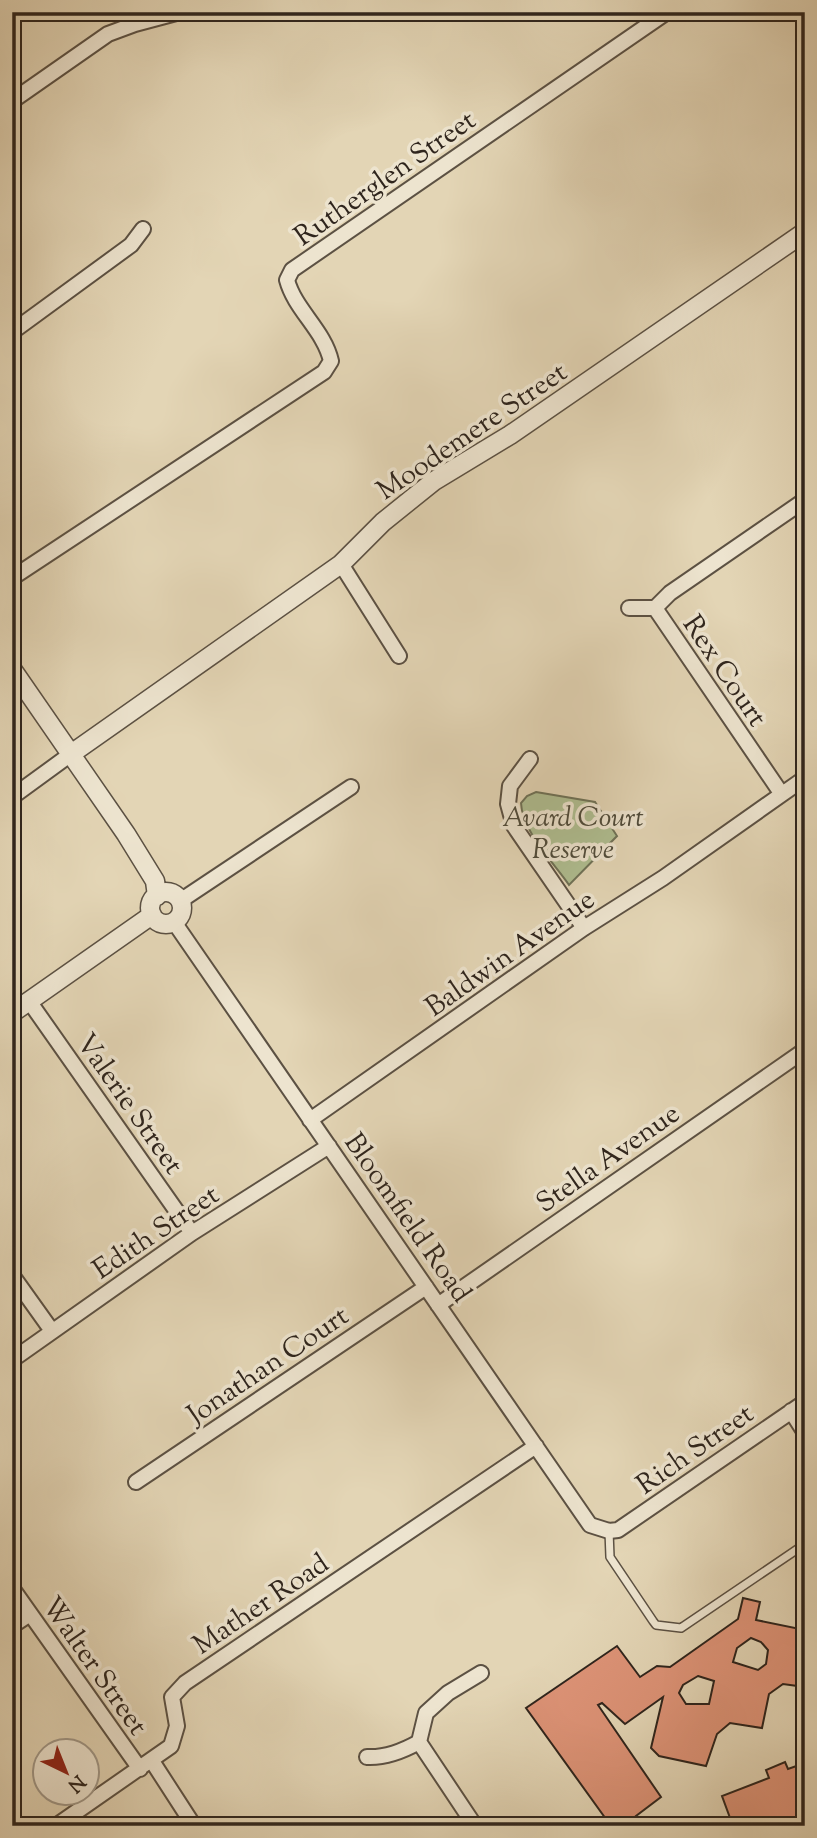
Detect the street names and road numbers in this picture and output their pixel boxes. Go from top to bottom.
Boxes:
street label: Rutherglen Street [287,102,485,257]
street label: Moodemere Street [369,354,576,511]
street label: Rex Court [672,608,776,736]
street label: Baldwin Avenue [418,881,604,1028]
street label: Valerie Street [65,1026,192,1184]
street label: Stella Avenue [529,1095,689,1224]
street label: Bloomfield Road [333,1126,480,1312]
street label: Edith Street [85,1176,228,1291]
street label: Jonathan Court [178,1297,358,1437]
street label: Rich Street [629,1395,763,1506]
street label: Mather Road [186,1545,338,1666]
street label: Walter Street [31,1589,156,1745]

